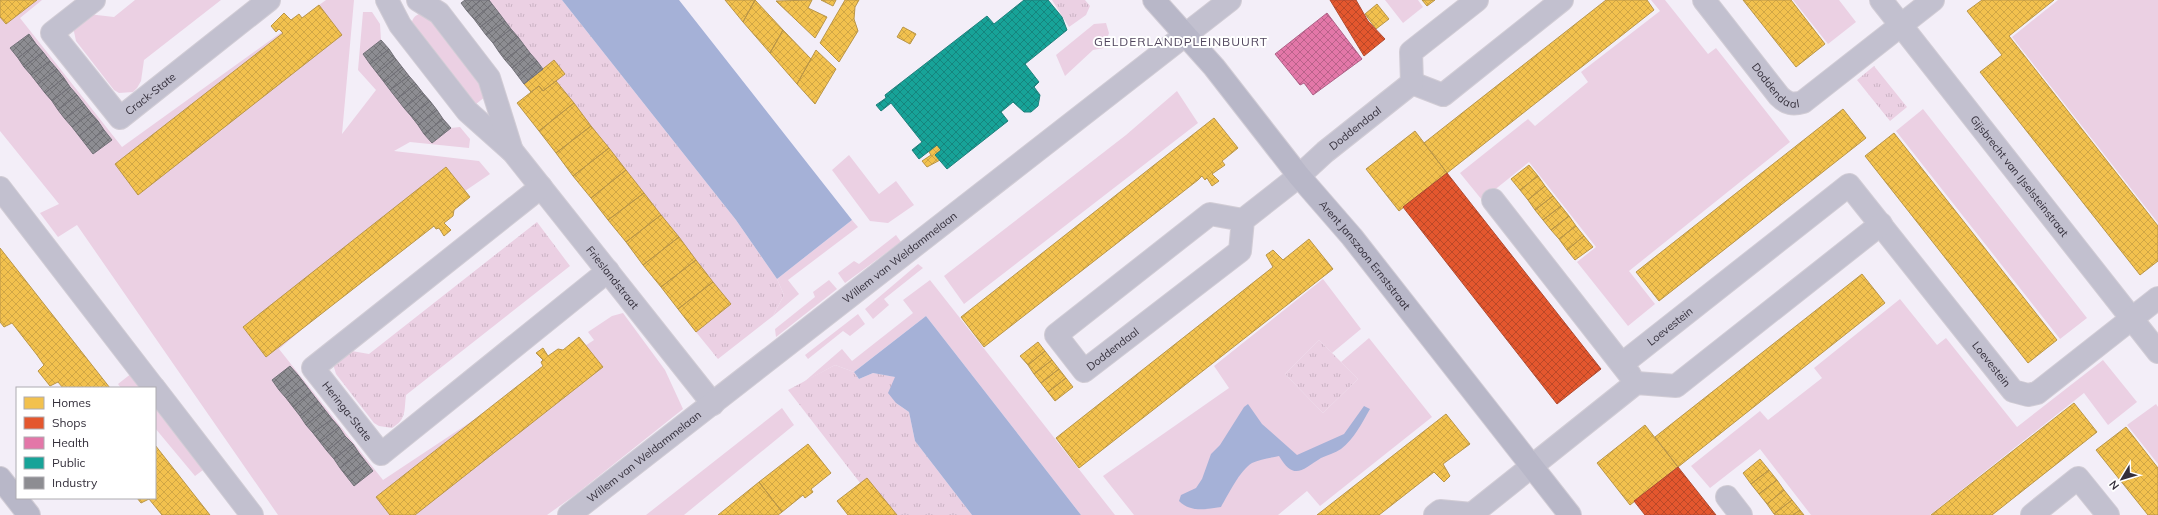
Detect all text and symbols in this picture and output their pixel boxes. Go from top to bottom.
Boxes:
district label: GELDERLANDPLEINBUURT [1094,34,1268,49]
street label: Doddendaal [1749,60,1800,111]
street label: Crack-State [122,70,178,118]
street label: Doddendaal [1326,103,1384,153]
street label: Gijsbrecht van IJselsteinstraat [1967,112,2072,240]
street label: Arent Janszoon Ernststraat [1316,197,1414,313]
street label: Willem van Weldammelaan [839,209,960,306]
street label: Frieslandstraat [583,243,642,312]
street label: Loevestein [1644,304,1696,348]
street label: Doddendaal [1083,324,1142,374]
street label: Loevestein [1969,339,2014,390]
street label: Heringa-State [319,378,375,444]
legend [16,387,156,499]
text: Homes [52,395,91,410]
street label: Willem van Weldammelaan [584,408,704,506]
text: Shops [52,415,87,430]
text: Health [52,435,89,450]
text: Public [52,455,86,470]
north arrow [2102,459,2142,499]
text: Industry [52,475,98,490]
text: N [2106,478,2122,493]

